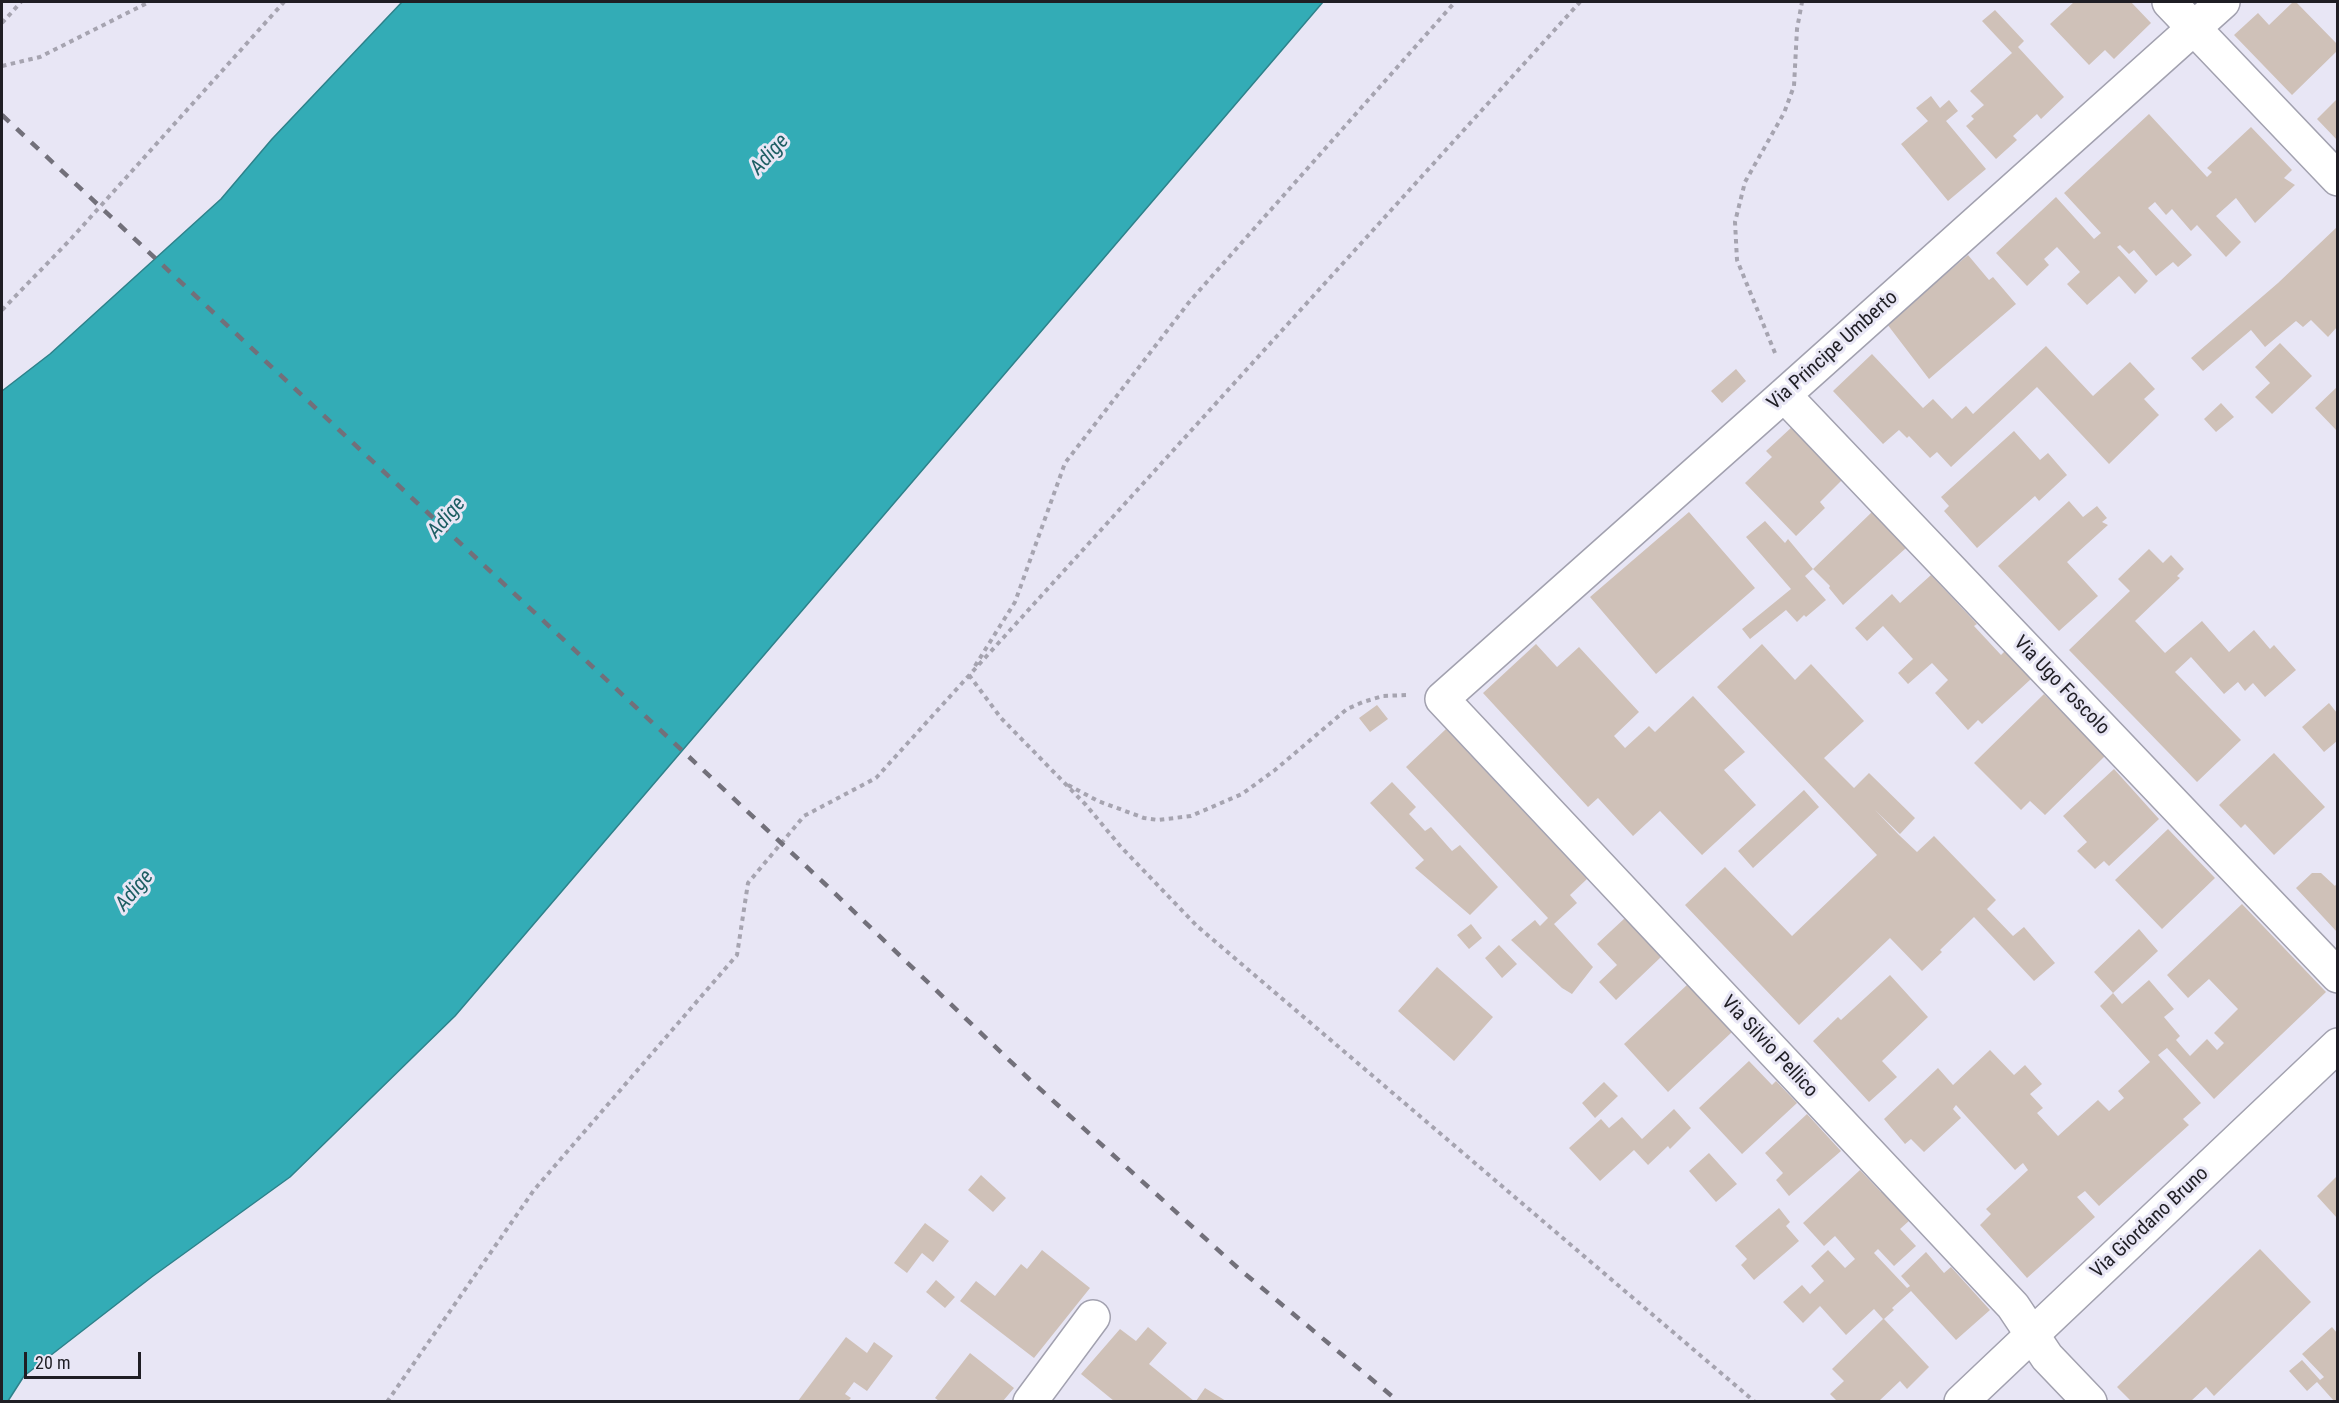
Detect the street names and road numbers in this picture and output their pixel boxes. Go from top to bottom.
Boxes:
street label: Via Principe Umberto [1763,286,1903,416]
street label: Via Ugo Foscolo [2008,632,2114,740]
street label: Via Silvio Pellico [1716,991,1822,1103]
street label: Via Giordano Bruno [2086,1162,2214,1284]

